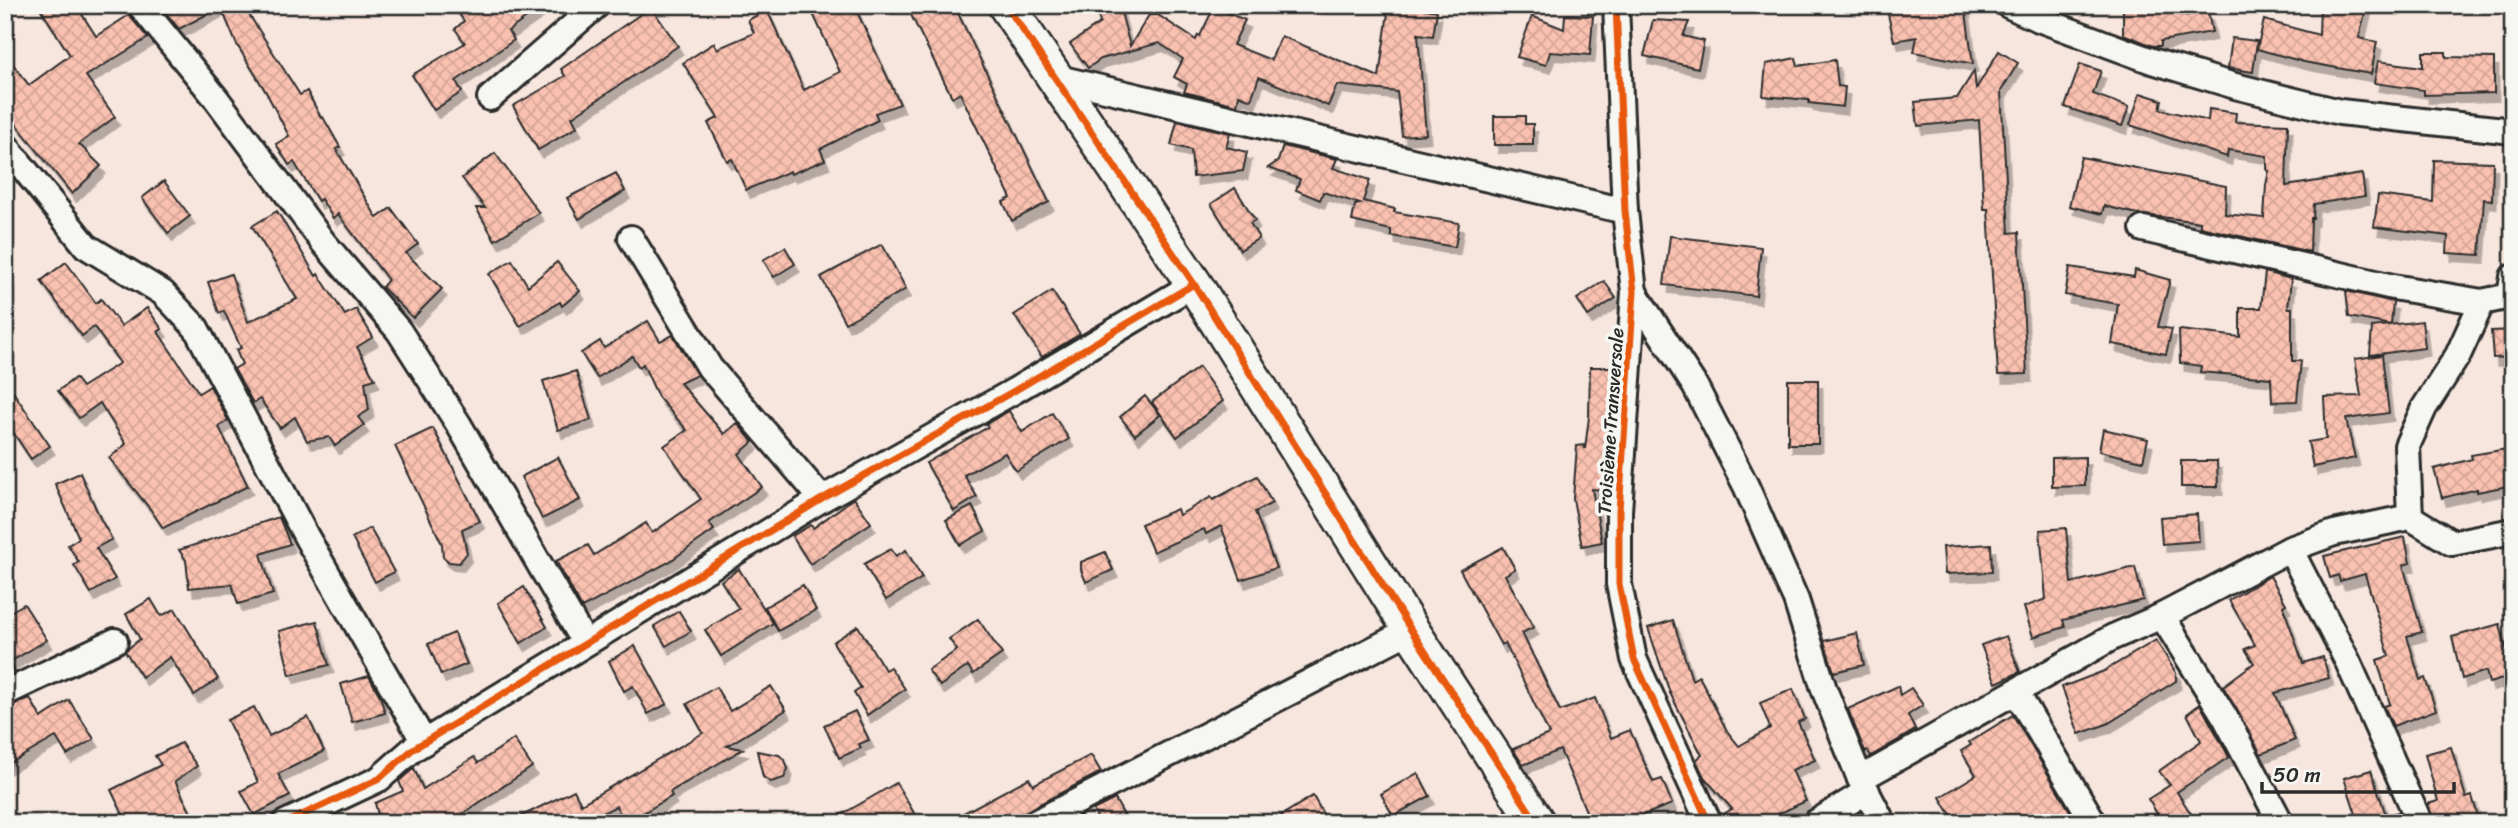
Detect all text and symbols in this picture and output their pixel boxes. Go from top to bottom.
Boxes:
street label: Troisième Transversale [1588,326,1634,516]
scale bar [2262,751,2455,795]
text: 50 m [2273,756,2321,794]

